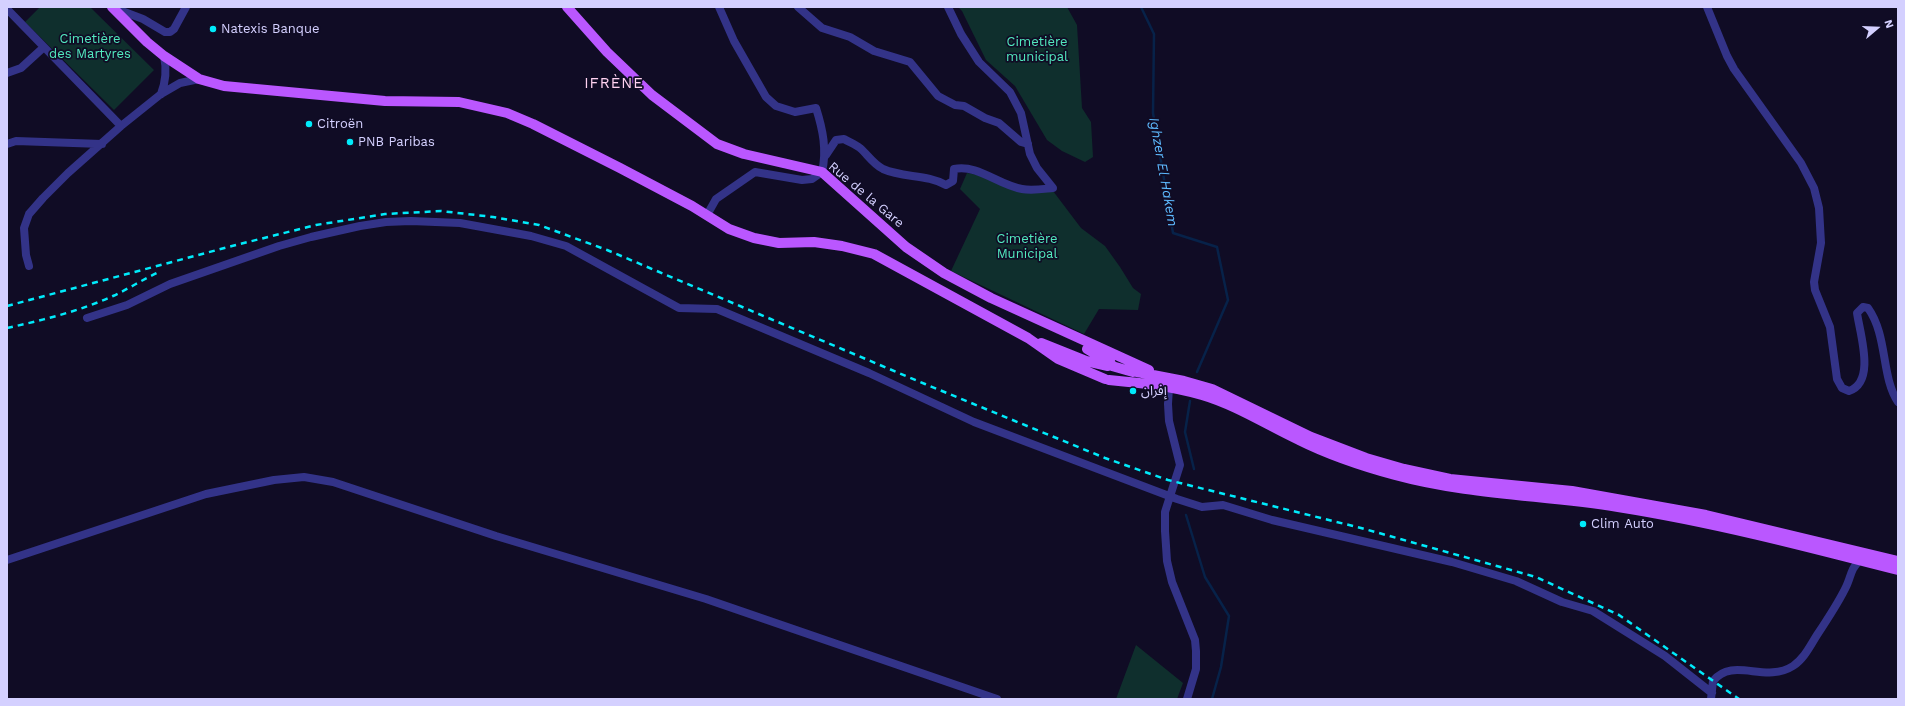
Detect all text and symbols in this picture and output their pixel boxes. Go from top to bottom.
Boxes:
north arrow [1857,8,1897,48]
text: N [1881,18,1896,30]
place label: Natexis Banque [221,21,320,37]
marker: Natexis Banque [208,24,218,34]
park label: Cimetière des Martyres [49,31,131,62]
park label: Cimetière municipal [1006,34,1068,65]
district label: IFRÈNE [584,75,644,93]
place label: Citroën [317,116,363,132]
water label: Ighzer El Hakem [1145,116,1181,228]
marker: Citroën [304,119,314,129]
place label: PNB Paribas [358,134,435,150]
marker: PNB Paribas [345,137,355,147]
street label: Rue de la Gare [825,159,907,231]
park label: Cimetière Municipal [996,231,1058,262]
place label: إفران [1141,383,1167,399]
marker: إفران [1128,386,1138,396]
place label: Clim Auto [1591,516,1654,532]
marker: Clim Auto [1578,519,1588,529]

